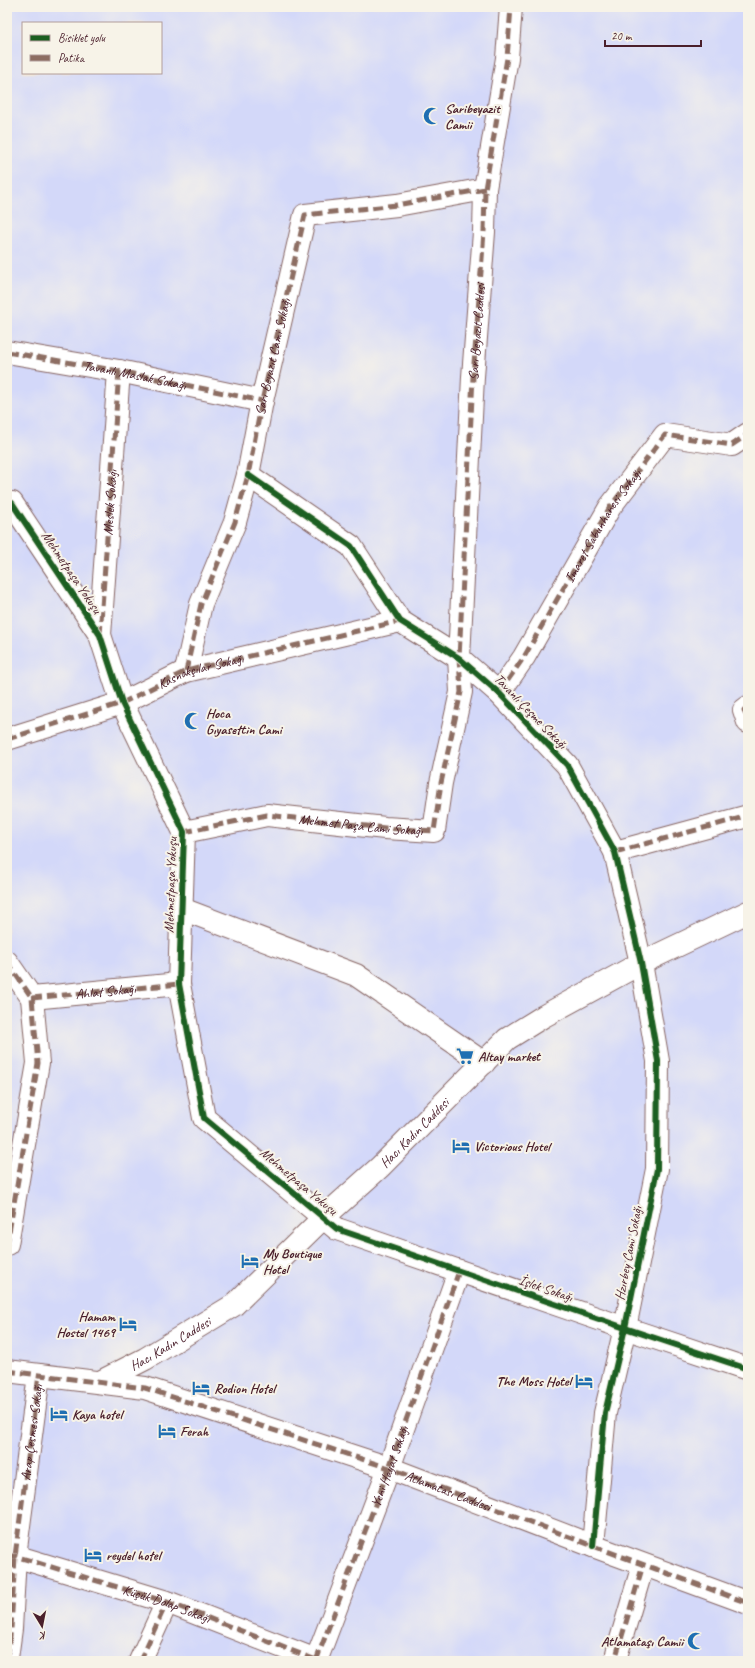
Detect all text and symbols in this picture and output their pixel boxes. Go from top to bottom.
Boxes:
legend [22,22,162,74]
scale bar [605,22,701,48]
text: 20 m [611,28,633,44]
text: Bisiklet yolu [58,30,106,46]
text: Patika [58,50,85,66]
place label: Saribeyazit Camii [445,100,502,133]
mosque icon: Saribeyazit Camii [422,106,442,126]
street label: Sarı Beyazıt Caddesi [465,280,489,381]
street label: Sarı Beyazıt Cami Sokağı [252,295,295,417]
street label: Tavanlı Maslak Sokağı [82,357,189,394]
street label: Imaret Sabunhanesi Sokağı [561,465,646,585]
street label: Meslek Sokağı [99,468,121,536]
street label: Mehmetpaşa Yokuşu [38,528,106,617]
street label: Kasnakçılar Sokağı [155,650,246,693]
street label: Tavanlı Çeşme Sokağı [491,670,572,753]
place label: Hoca Gıyasettin Cami [206,705,284,738]
mosque icon: Hoca Gıyasettin Cami [183,711,203,731]
street label: Mehmet Paşa Cami Sokağı [298,811,425,839]
street label: Mehmetpaşa Yokuşu [160,836,181,933]
street label: Ahlat Sokağı [75,980,138,1003]
supermarket icon: Altay market [455,1046,475,1066]
place label: Altay market [478,1048,541,1065]
street label: Hacı Kadın Caddesi [376,1093,454,1171]
hotel icon: Victorious Hotel [451,1136,471,1156]
place label: Victorious Hotel [474,1138,552,1155]
street label: Mehmetpaşa Yokuşu [257,1144,341,1219]
street label: Hzırbey Cami Sokağı [611,1203,646,1301]
place label: My Boutique Hotel [263,1245,323,1278]
hotel icon: My Boutique Hotel [240,1251,260,1271]
street label: İşlek Sokağı [517,1271,576,1306]
place label: Hamam Hostel 1469 [56,1308,117,1341]
street label: Hacı Kadın Caddesi [127,1312,216,1374]
hotel icon: Hamam Hostel 1469 [118,1314,138,1334]
hotel icon: The Moss Hotel [574,1371,594,1391]
place label: The Moss Hotel [496,1373,574,1390]
hotel icon: Rodion Hotel [191,1378,211,1398]
place label: Rodion Hotel [214,1380,278,1397]
street label: Arap Çesmesi Sokağı [17,1382,47,1482]
hotel icon: Kaya hotel [49,1404,69,1424]
place label: Kaya hotel [72,1406,125,1423]
hotel icon: Ferah [157,1421,177,1441]
street label: Yeni Hayat Sokağı [367,1422,413,1509]
place label: Ferah [180,1423,209,1440]
street label: Atlamatası Caddesi [403,1467,495,1516]
hotel icon: reydel hotel [83,1545,103,1565]
place label: reydel hotel [106,1547,164,1564]
street label: Küçük Dolap Sokağı [121,1581,214,1628]
north arrow [22,1606,62,1646]
text: K [37,1628,48,1644]
mosque icon: Atlamataşı Camii [686,1631,706,1651]
place label: Atlamataşı Camii [601,1633,685,1650]

